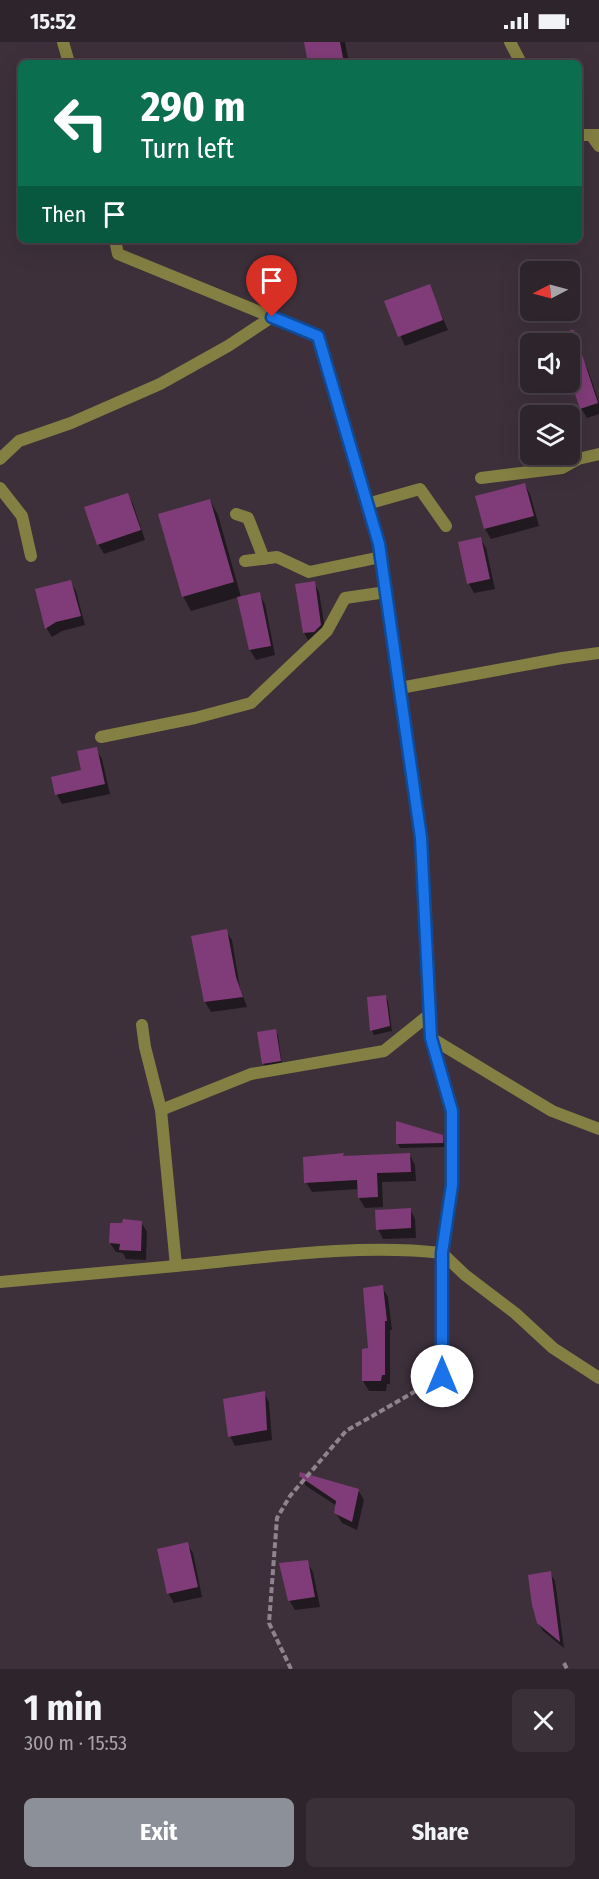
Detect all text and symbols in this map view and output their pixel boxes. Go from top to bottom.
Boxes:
text: 15:52 [30,8,76,35]
text: 290 m [141,82,246,132]
icon: left [42,84,120,162]
text: Turn left [141,133,234,165]
icon: arrive [98,198,131,231]
text: Then [42,201,86,228]
pin [246,255,297,317]
north arrow [520,261,580,321]
map controls [520,261,580,465]
icon: arrive [255,264,288,297]
button: sound [520,333,580,393]
button: layers [520,405,580,465]
position arrow [410,1344,474,1408]
text: 1 min [24,1686,102,1730]
button: close [512,1689,575,1752]
text: 300 m · 15:53 [24,1731,127,1755]
button: Exit [24,1798,294,1867]
button: Share [306,1798,575,1867]

